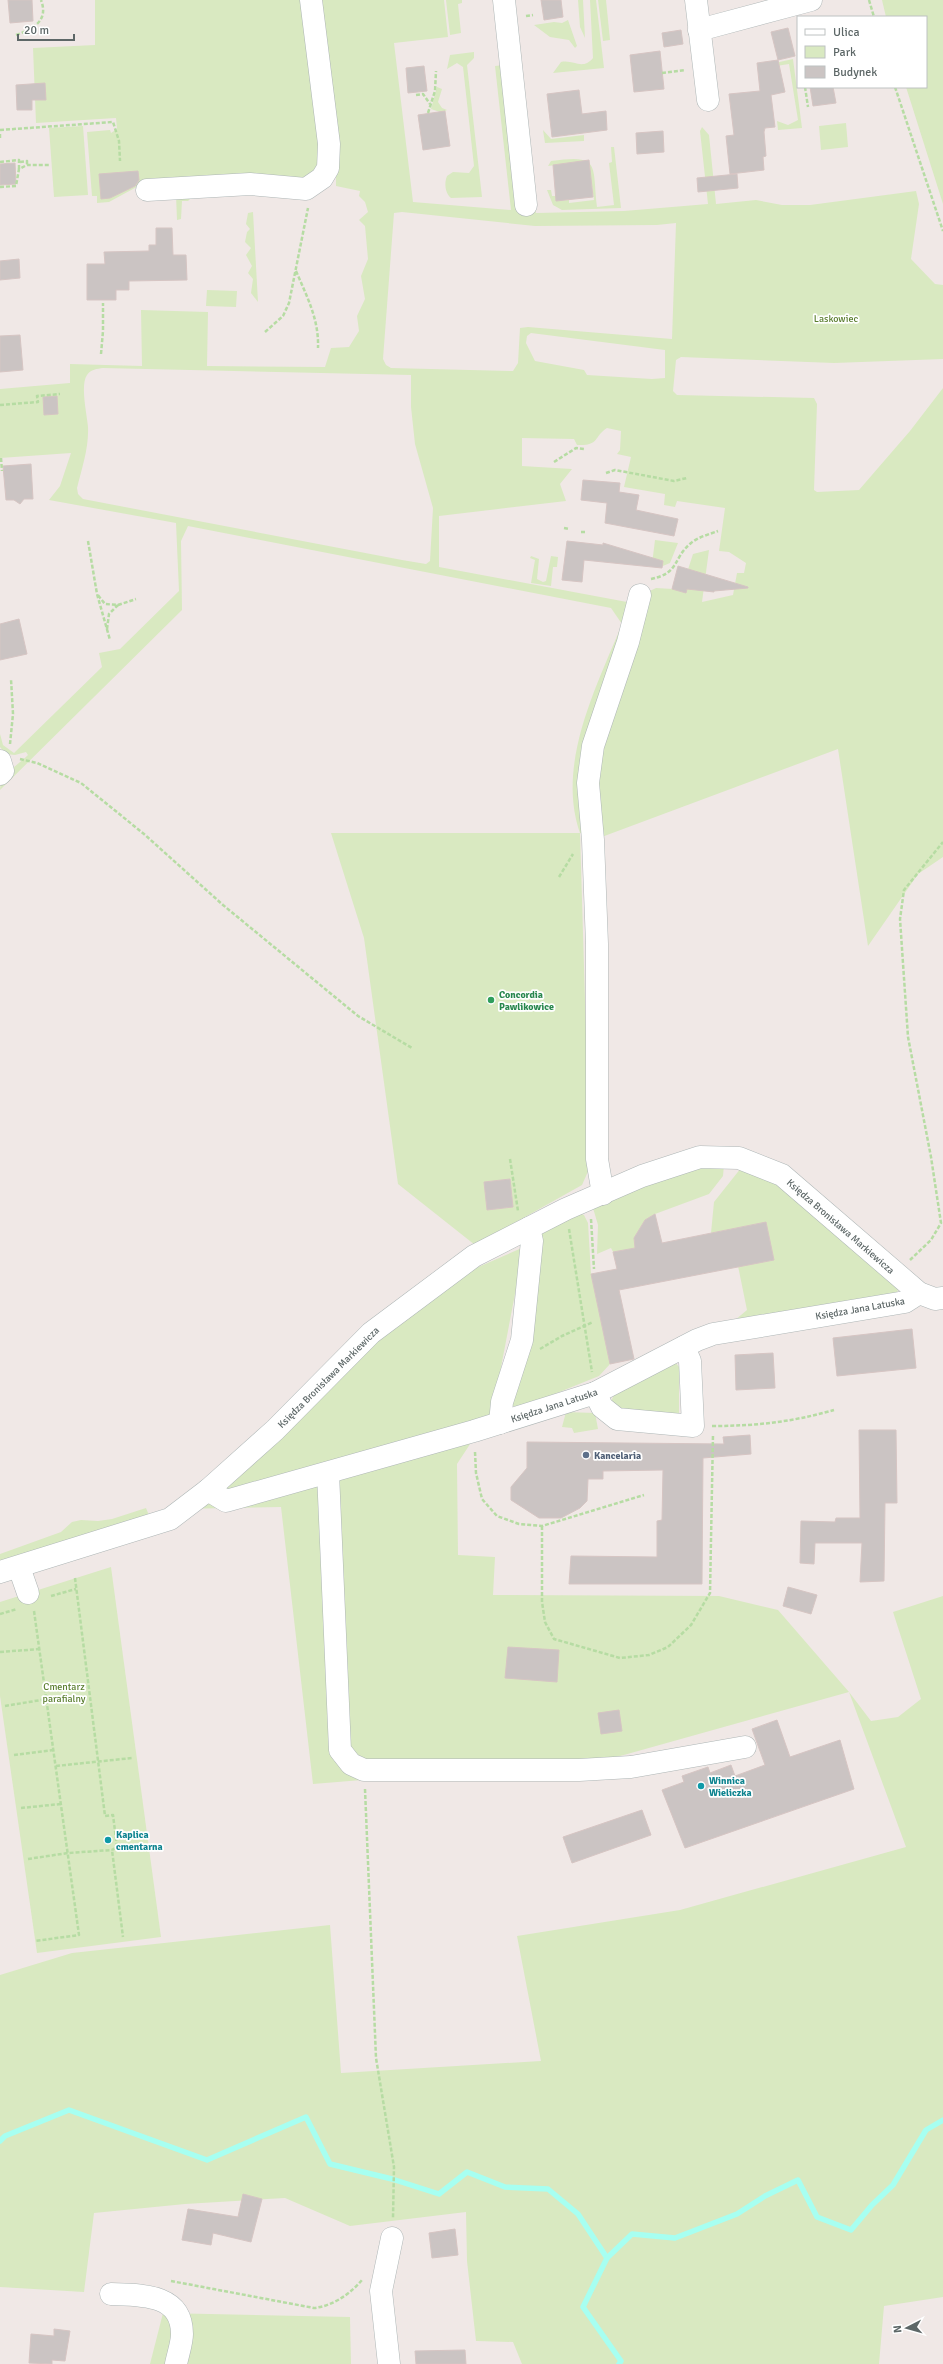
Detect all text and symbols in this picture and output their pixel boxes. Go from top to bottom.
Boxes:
scale bar [18,16,74,42]
legend [797,16,927,88]
text: 20 m [24,23,49,38]
text: Ulica [833,25,860,40]
text: Park [833,45,856,60]
text: Budynek [833,65,877,80]
park label: Laskowiec [814,313,858,325]
place label: Concordia Pawlikowice [499,989,554,1013]
marker: Concordia Pawlikowice [486,995,496,1005]
street label: Księdza Bronisława Markiewicza [784,1177,897,1277]
street label: Księdza Jana Latuska [814,1295,906,1323]
street label: Księdza Bronisława Markiewicza [275,1324,382,1431]
street label: Księdza Jana Latuska [509,1386,599,1426]
marker: Kancelaria [581,1450,591,1460]
place label: Kancelaria [594,1450,641,1462]
park label: Cmentarz parafialny [43,1681,86,1705]
place label: Winnica Wieliczka [709,1775,752,1799]
marker: Winnica Wieliczka [696,1781,706,1791]
place label: Kaplica cmentarna [116,1829,163,1853]
marker: Kaplica cmentarna [103,1835,113,1845]
north arrow [887,2308,927,2348]
text: N [891,2325,904,2333]

